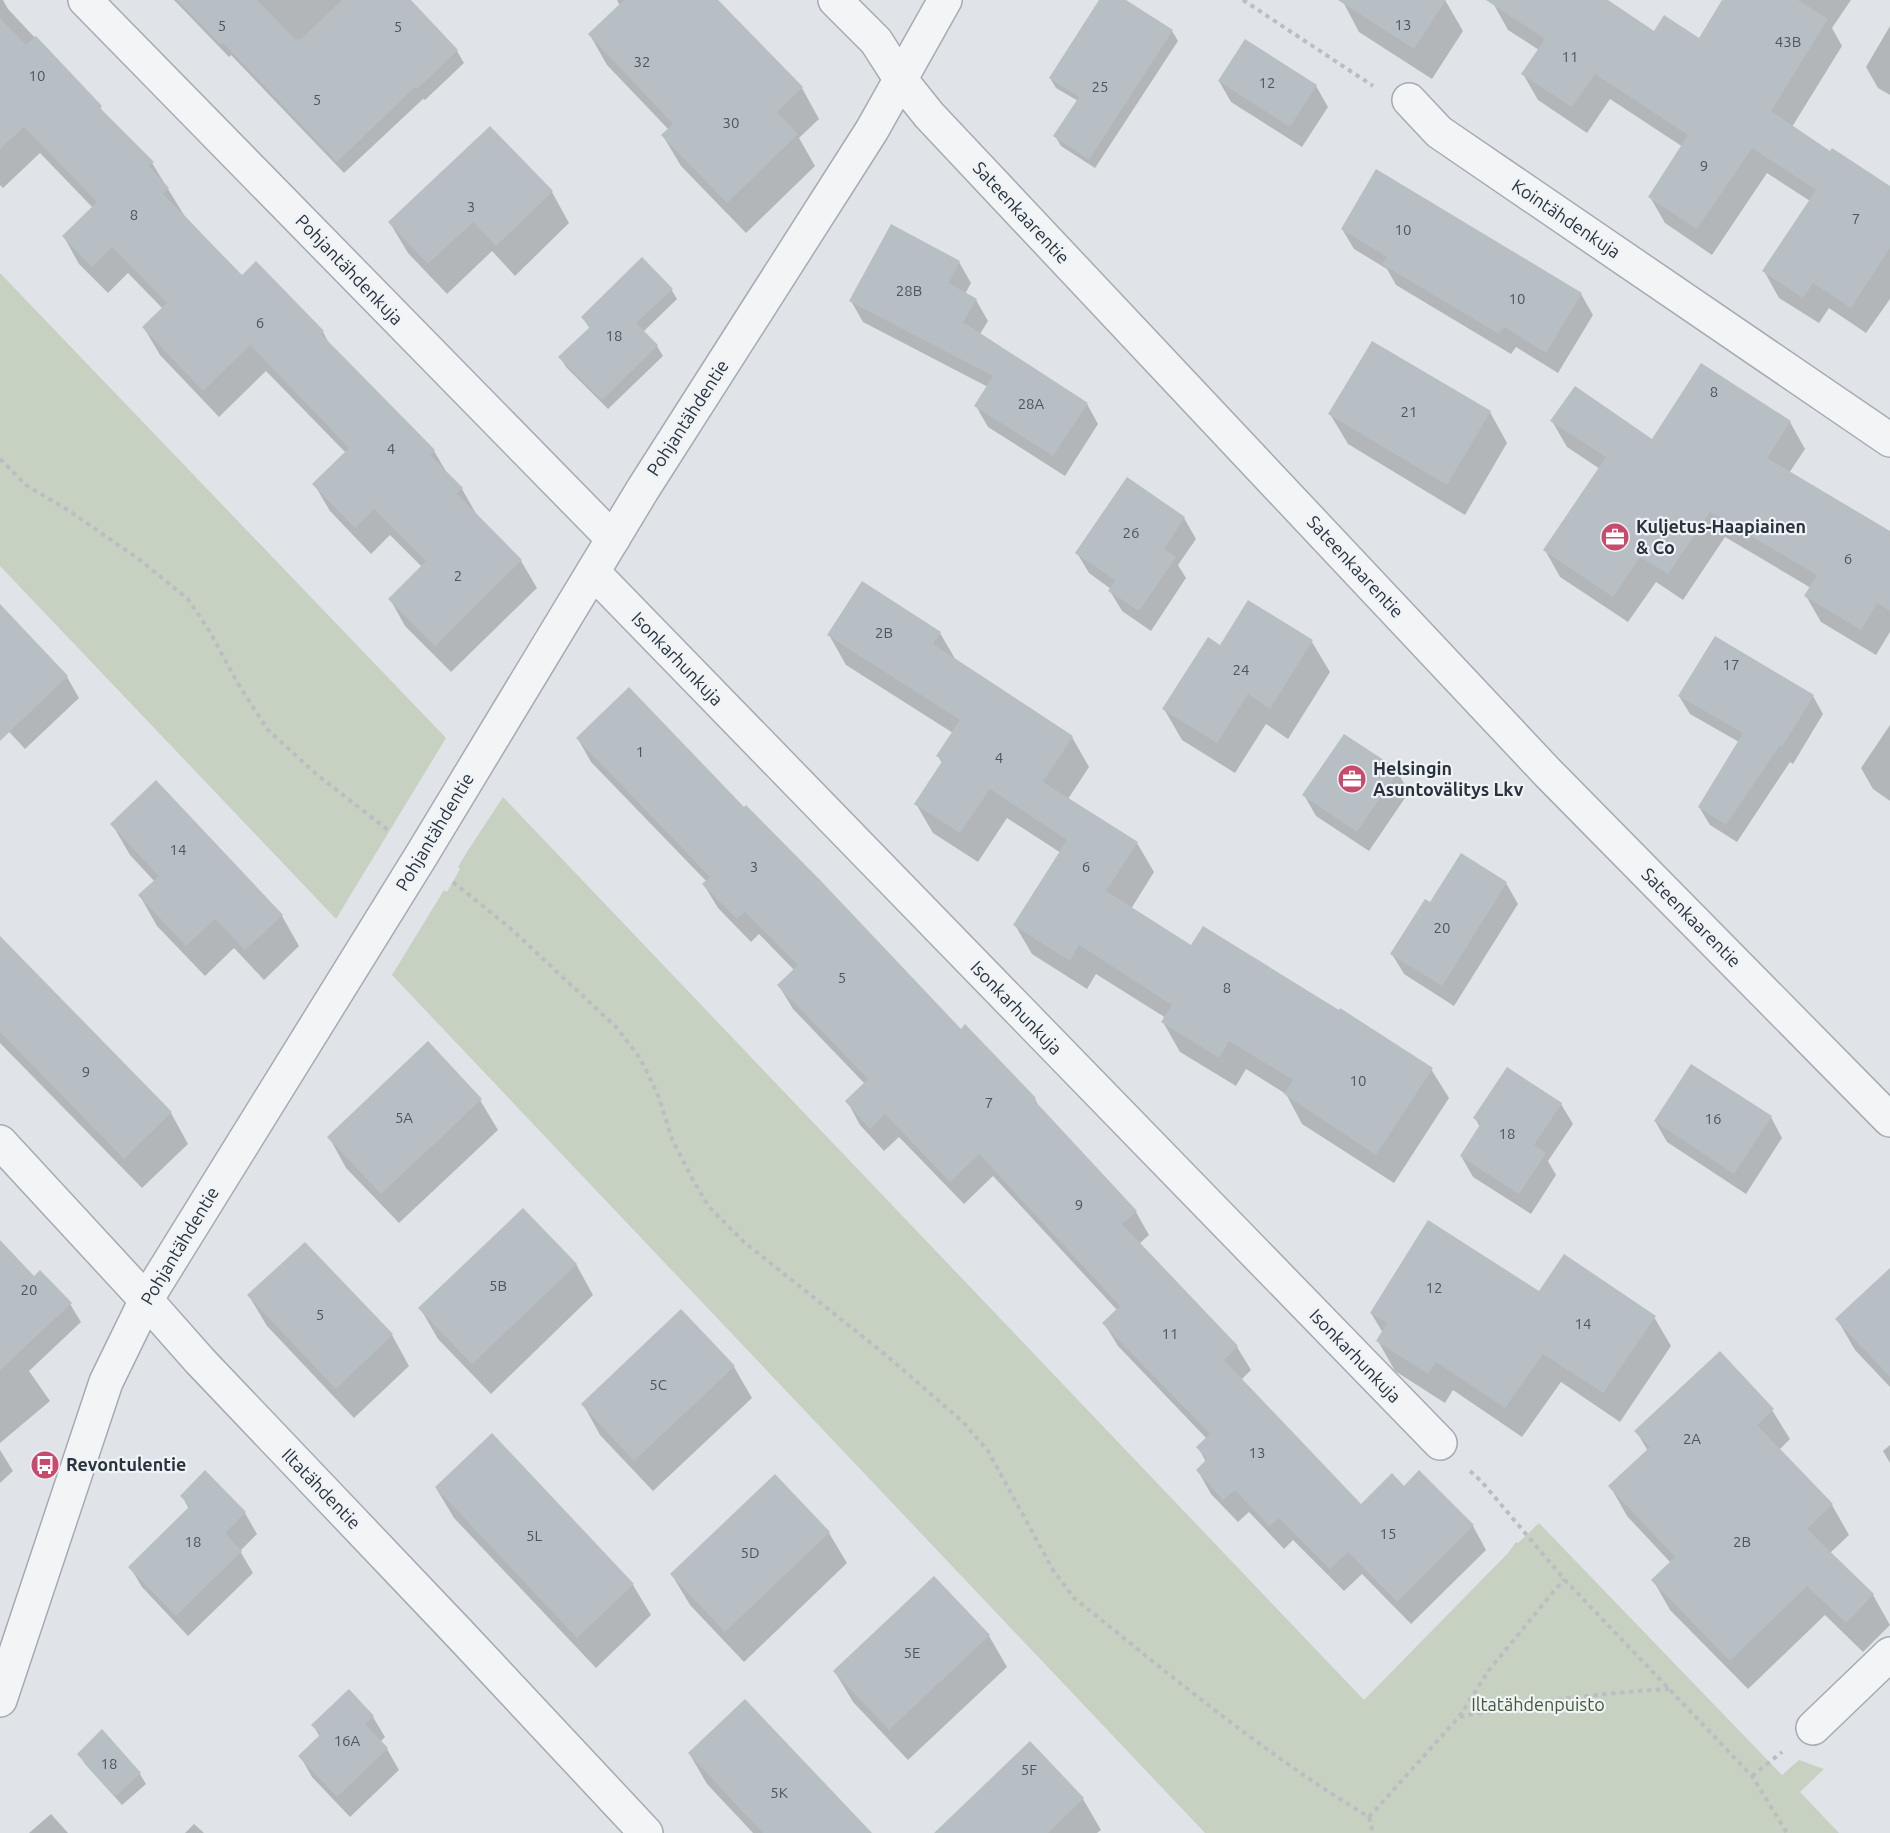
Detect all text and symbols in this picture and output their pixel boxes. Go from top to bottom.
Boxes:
house number: 13 [1395,16,1411,33]
house number: 5 [218,17,226,34]
house number: 5 [394,18,402,35]
house number: 43B [1775,33,1801,50]
house number: 11 [1562,48,1578,65]
house number: 32 [634,53,650,70]
house number: 10 [29,67,45,84]
house number: 12 [1259,74,1275,91]
house number: 25 [1092,78,1108,95]
house number: 5 [313,91,321,108]
house number: 30 [723,114,739,131]
street label: Sateenkaarentie [969,157,1074,267]
house number: 9 [1700,157,1708,174]
street label: Kointähdenkuja [1509,175,1624,262]
house number: 3 [467,198,475,215]
house number: 8 [130,206,138,223]
street label: Pohjantähdenkuja [292,210,407,329]
house number: 7 [1852,210,1860,227]
house number: 10 [1395,221,1411,238]
house number: 28B [896,282,922,299]
house number: 10 [1509,290,1525,307]
house number: 6 [256,314,264,331]
house number: 18 [606,327,622,344]
street label: Pohjantähdentie [642,356,732,479]
house number: 8 [1710,383,1718,400]
house number: 28A [1018,395,1045,412]
house number: 21 [1401,403,1417,420]
house number: 4 [387,440,395,457]
street label: Sateenkaarentie [1303,511,1408,621]
place label: Kuljetus-Haapiainen & Co [1636,516,1806,557]
office icon: Kuljetus-Haapiainen & Co [1599,521,1631,553]
house number: 26 [1123,524,1139,541]
house number: 6 [1844,550,1852,567]
house number: 2 [454,567,462,584]
street label: Isonkarhunkuja [628,607,727,709]
house number: 2B [875,624,893,641]
house number: 17 [1723,656,1739,673]
house number: 24 [1233,661,1249,678]
house number: 1 [636,743,644,760]
house number: 4 [995,749,1003,766]
place label: Helsingin Asuntovälitys Lkv [1373,758,1524,799]
office icon: Helsingin Asuntovälitys Lkv [1336,763,1368,795]
street label: Pohjantähdentie [391,769,477,894]
house number: 14 [170,841,186,858]
house number: 3 [750,858,758,875]
house number: 6 [1082,858,1090,875]
street label: Sateenkaarentie [1638,864,1745,971]
house number: 20 [1434,919,1450,936]
street label: Isonkarhunkuja [967,956,1066,1058]
house number: 5 [838,969,846,986]
house number: 8 [1223,979,1231,996]
house number: 9 [82,1063,90,1080]
house number: 10 [1350,1072,1366,1089]
house number: 7 [985,1094,993,1111]
house number: 5A [395,1109,413,1126]
house number: 16 [1705,1110,1721,1127]
house number: 18 [1499,1125,1515,1142]
street label: Pohjantähdentie [136,1183,222,1308]
house number: 9 [1075,1196,1083,1213]
house number: 5B [489,1277,507,1294]
house number: 12 [1426,1279,1442,1296]
house number: 20 [21,1281,37,1298]
street label: Isonkarhunkuja [1306,1304,1405,1406]
house number: 5 [316,1306,324,1323]
house number: 14 [1575,1315,1591,1332]
house number: 11 [1162,1325,1178,1342]
house number: 5C [649,1376,667,1393]
house number: 2A [1683,1430,1701,1447]
street label: Iltatähdentie [278,1444,365,1533]
house number: 13 [1249,1444,1265,1461]
bus stop icon: Revontulentie [29,1449,61,1481]
place label: Revontulentie [66,1454,186,1474]
house number: 15 [1380,1525,1396,1542]
house number: 5L [526,1527,542,1544]
house number: 18 [185,1533,201,1550]
house number: 2B [1733,1533,1751,1550]
house number: 5D [740,1544,760,1561]
house number: 5E [904,1644,920,1661]
park label: Iltatähdenpuisto [1471,1694,1605,1714]
house number: 16A [334,1732,361,1749]
house number: 18 [101,1755,117,1772]
house number: 5F [1021,1761,1037,1778]
house number: 5K [770,1784,788,1801]

